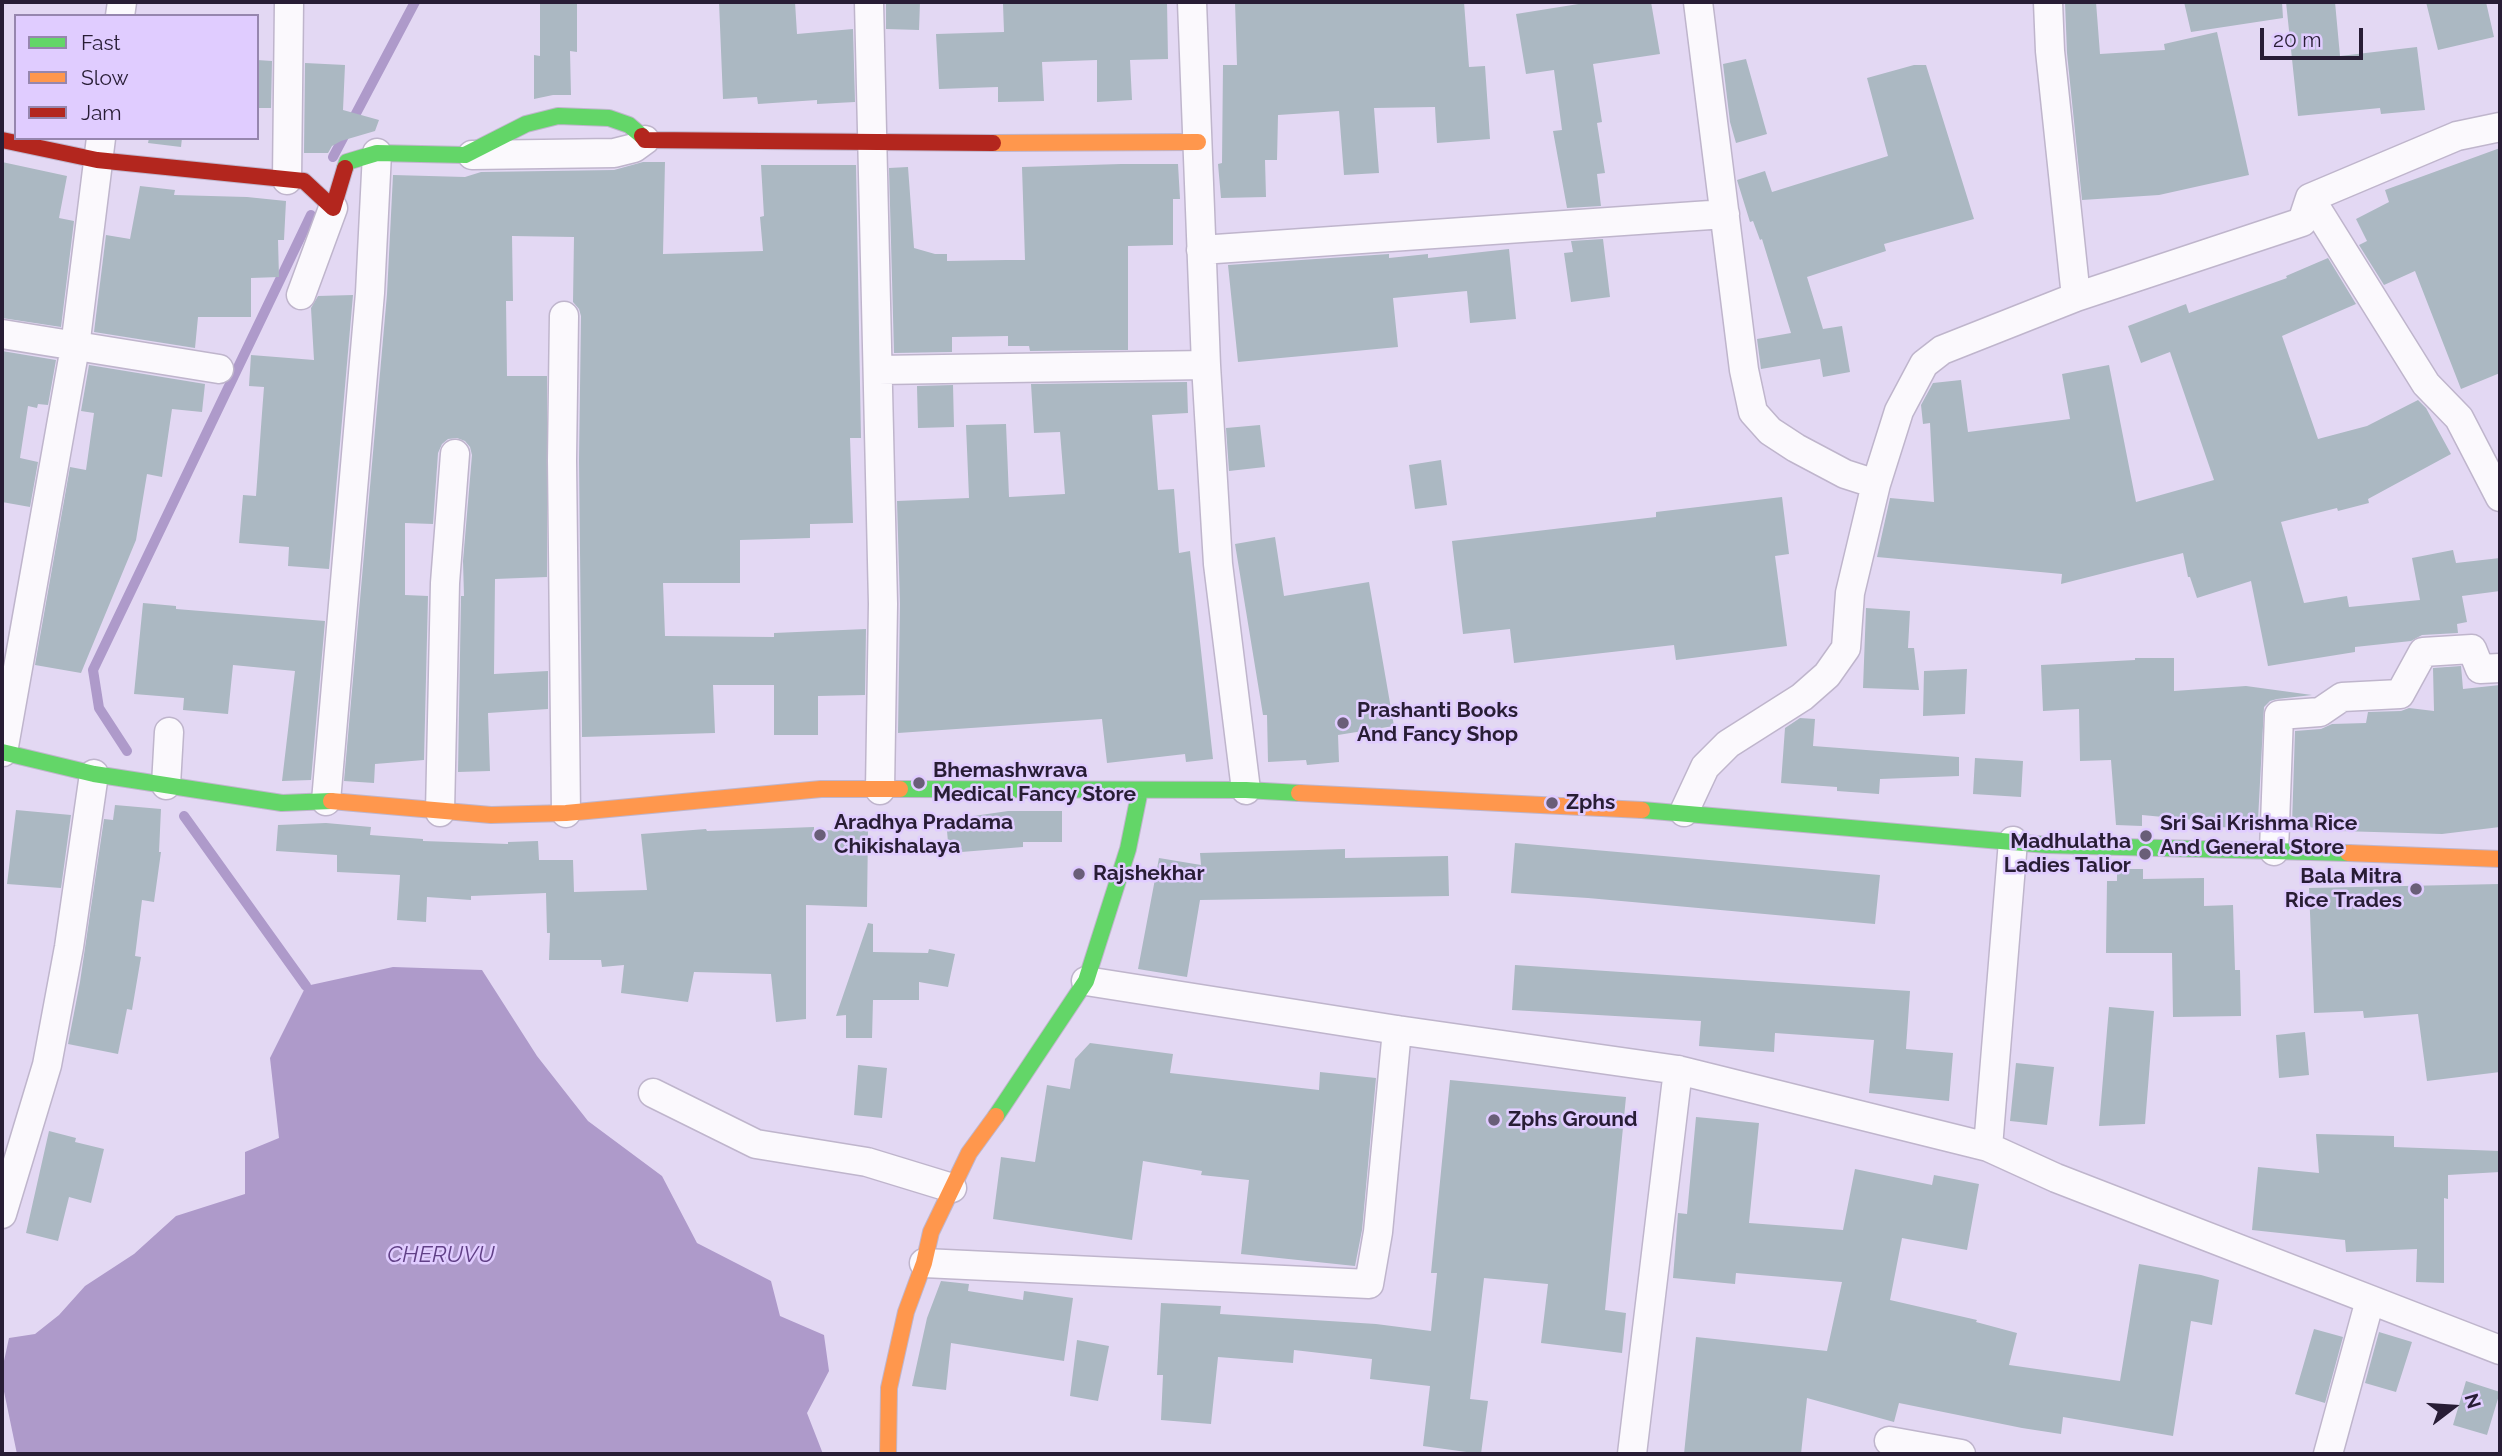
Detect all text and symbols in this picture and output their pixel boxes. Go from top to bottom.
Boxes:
legend [14,14,259,140]
scale bar [2264,14,2367,58]
text: 20 m [2273,27,2321,52]
text: Fast [81,30,121,55]
text: Slow [81,65,129,90]
text: Jam [81,100,122,125]
place label: Prashanti Books And Fancy Shop [1357,698,1518,748]
marker: Prashanti Books And Fancy Shop [1335,715,1351,731]
place label: Bhemashwrava Medical Fancy Store [933,758,1136,808]
marker: Bhemashwrava Medical Fancy Store [911,775,927,791]
place label: Zphs [1566,790,1615,816]
marker: Zphs [1544,795,1560,811]
place label: Aradhya Pradama Chikishalaya [834,810,1013,860]
place label: Sri Sai Krishma Rice And General Store [2160,811,2357,861]
marker: Aradhya Pradama Chikishalaya [812,827,828,843]
marker: Sri Sai Krishma Rice And General Store [2138,828,2154,844]
place label: Madhulatha Ladies Talior [2004,829,2131,879]
marker: Madhulatha Ladies Talior [2137,846,2153,862]
place label: Rajshekhar [1093,861,1205,887]
place label: Bala Mitra Rice Trades [2285,864,2402,914]
marker: Rajshekhar [1071,866,1087,882]
marker: Bala Mitra Rice Trades [2408,881,2424,897]
place label: Zphs Ground [1508,1107,1638,1133]
marker: Zphs Ground [1486,1112,1502,1128]
water label: CHERUVU [387,1241,495,1269]
north arrow [2418,1372,2488,1442]
text: N [2460,1391,2486,1411]

